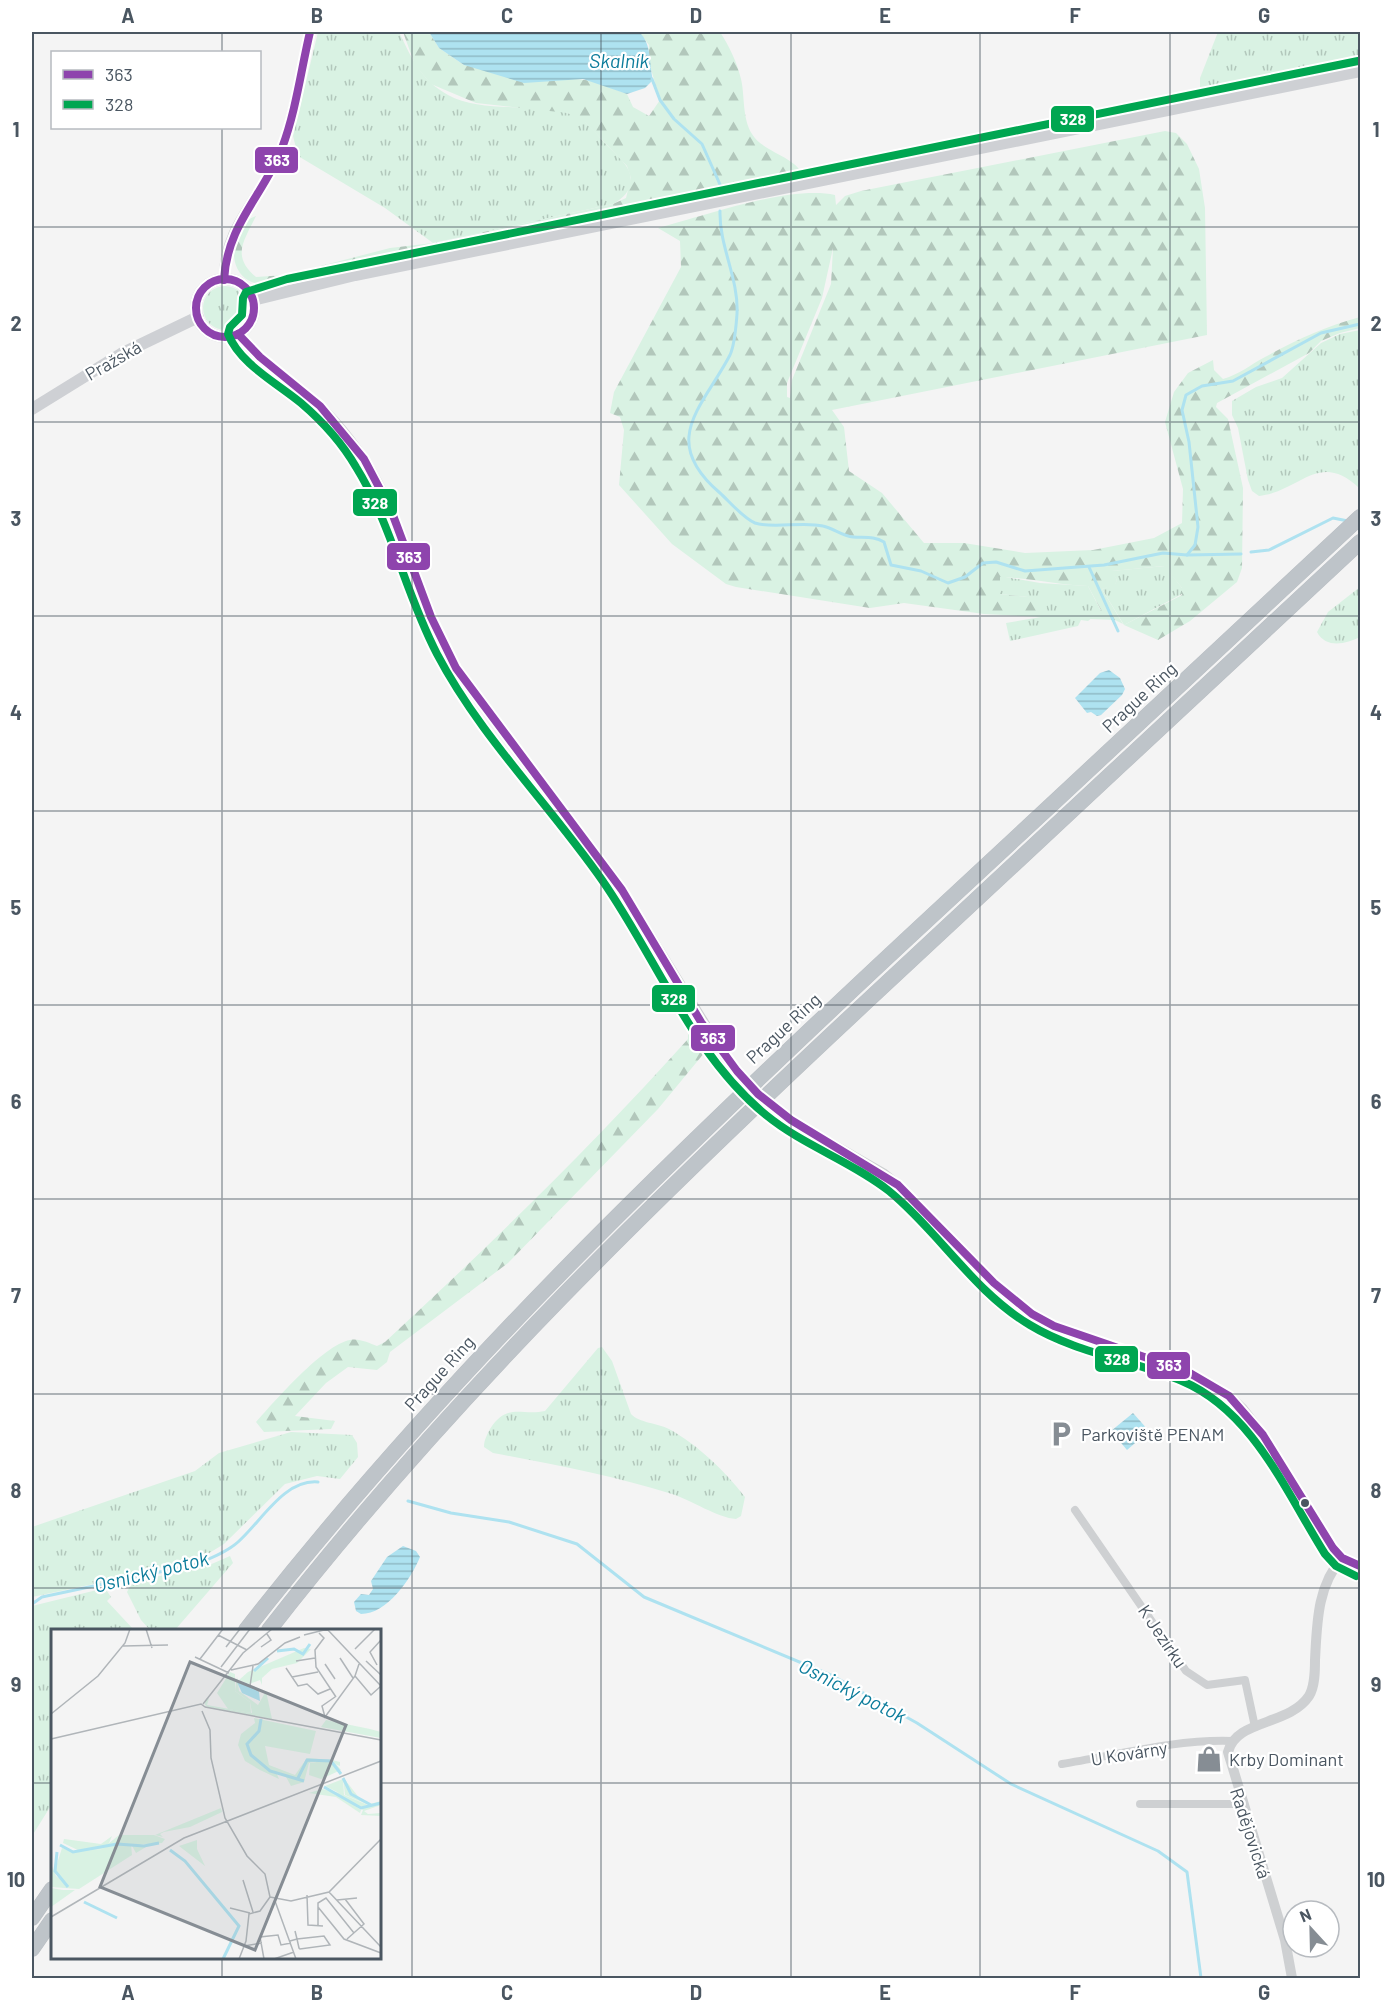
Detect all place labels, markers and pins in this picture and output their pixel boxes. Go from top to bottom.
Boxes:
parking icon: Parkoviště PENAM [1046,1419,1076,1449]
place label: Parkoviště PENAM [1081,1423,1224,1445]
unlabelled marker [1299,1497,1311,1509]
shop icon: Krby Dominant [1194,1744,1224,1774]
place label: Krby Dominant [1229,1748,1344,1770]

